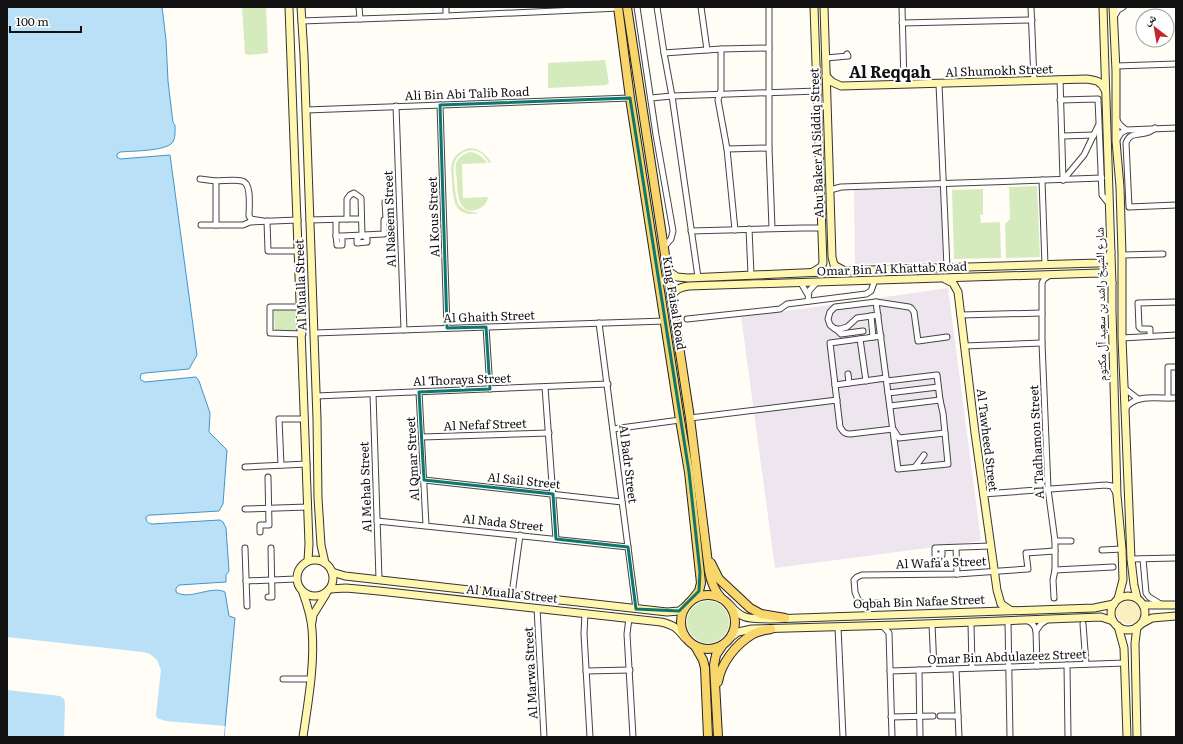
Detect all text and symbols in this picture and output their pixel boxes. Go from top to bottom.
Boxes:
scale bar [10,8,81,34]
north arrow [1135,8,1175,48]
text: ش [1140,9,1159,29]
text: 100 m [16,12,49,30]
district label: Al Reqqah [849,59,931,83]
street label: Al Shumokh Street [945,59,1053,81]
street label: Abu Baker Al Siddiq Street [804,67,828,219]
street label: Ali Bin Abi Talib Road [404,82,530,104]
street label: Al Naseem Street [378,170,400,268]
street label: Al Kous Street [423,176,443,258]
street label: شارع الشيخ راشد بن سعيد آل مكتوم [1090,227,1110,381]
street label: Al Mualla Street [289,239,311,331]
street label: King Faisal Road [659,255,691,352]
street label: Omar Bin Al Khattab Road [817,256,968,280]
street label: Al Ghaith Street [443,305,535,327]
street label: Al Thoraya Street [413,368,512,390]
street label: Al Tadhamon Street [1024,384,1048,500]
street label: Al Tawheed Street [973,387,1003,493]
street label: Al Nefaf Street [443,414,527,434]
street label: Al Qmar Street [401,416,423,502]
street label: Al Badr Street [615,423,643,504]
street label: Al Mehab Street [354,441,376,533]
street label: Al Sail Street [487,467,562,493]
street label: Al Nada Street [462,509,545,535]
street label: Al Wafa'a Street [895,551,987,573]
street label: Al Mualla Street [465,579,559,607]
street label: Oqbah Bin Nafae Street [853,590,985,612]
street label: Al Marwa Street [519,626,541,720]
street label: Omar Bin Abdulazeez Street [927,644,1087,668]

